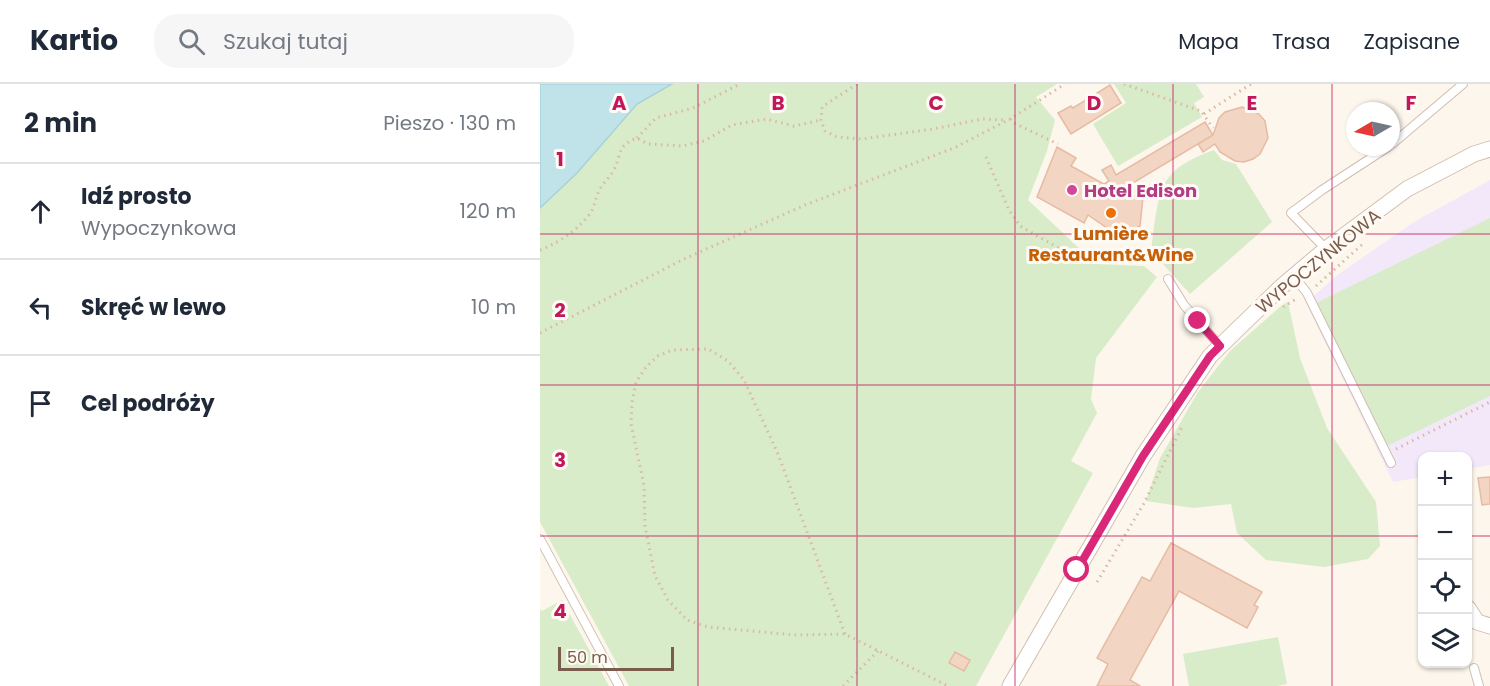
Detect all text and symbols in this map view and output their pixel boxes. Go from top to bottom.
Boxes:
search box [154,14,574,68]
text: Kartio [30,21,118,60]
icon: search [175,25,208,58]
text: Szukaj tutaj [223,26,348,57]
text: Mapa [1178,27,1239,56]
text: Trasa [1272,27,1330,56]
text: Zapisane [1363,27,1460,56]
text: A [612,89,627,117]
text: B [771,89,785,117]
text: C [928,89,944,117]
text: D [1087,89,1101,117]
text: E [1247,89,1257,117]
text: F [1406,89,1417,117]
north arrow [1346,102,1400,156]
text: 2 min [24,105,97,141]
text: Pieszo · 130 m [383,109,516,137]
text: 1 [556,145,564,173]
place label: Hotel Edison [1084,178,1197,203]
text: Idź prosto [81,181,192,212]
marker: Hotel Edison [1065,183,1079,197]
icon: ahead [24,195,57,228]
text: 120 m [460,197,516,225]
street label: WYPOCZYNKOWA [1250,203,1386,319]
marker: Lumière Restaurant&Wine [1104,206,1118,220]
text: Wypoczynkowa [81,214,236,242]
place label: Lumière Restaurant&Wine [1028,221,1194,267]
icon: left [24,291,57,324]
text: Skręć w lewo [81,292,226,323]
text: 10 m [471,293,516,321]
text: 2 [554,296,566,324]
route end [1184,307,1210,333]
icon: arrive [24,387,57,420]
text: Cel podróży [81,388,215,419]
text: 3 [554,446,566,474]
map controls [1418,452,1472,668]
button: + [1418,452,1472,506]
button: − [1418,506,1472,560]
route start [1063,556,1089,582]
button: locate [1418,560,1472,614]
text: 4 [553,597,567,625]
button: layers [1418,614,1472,668]
scale bar [558,644,674,672]
text: 50 m [567,646,608,669]

